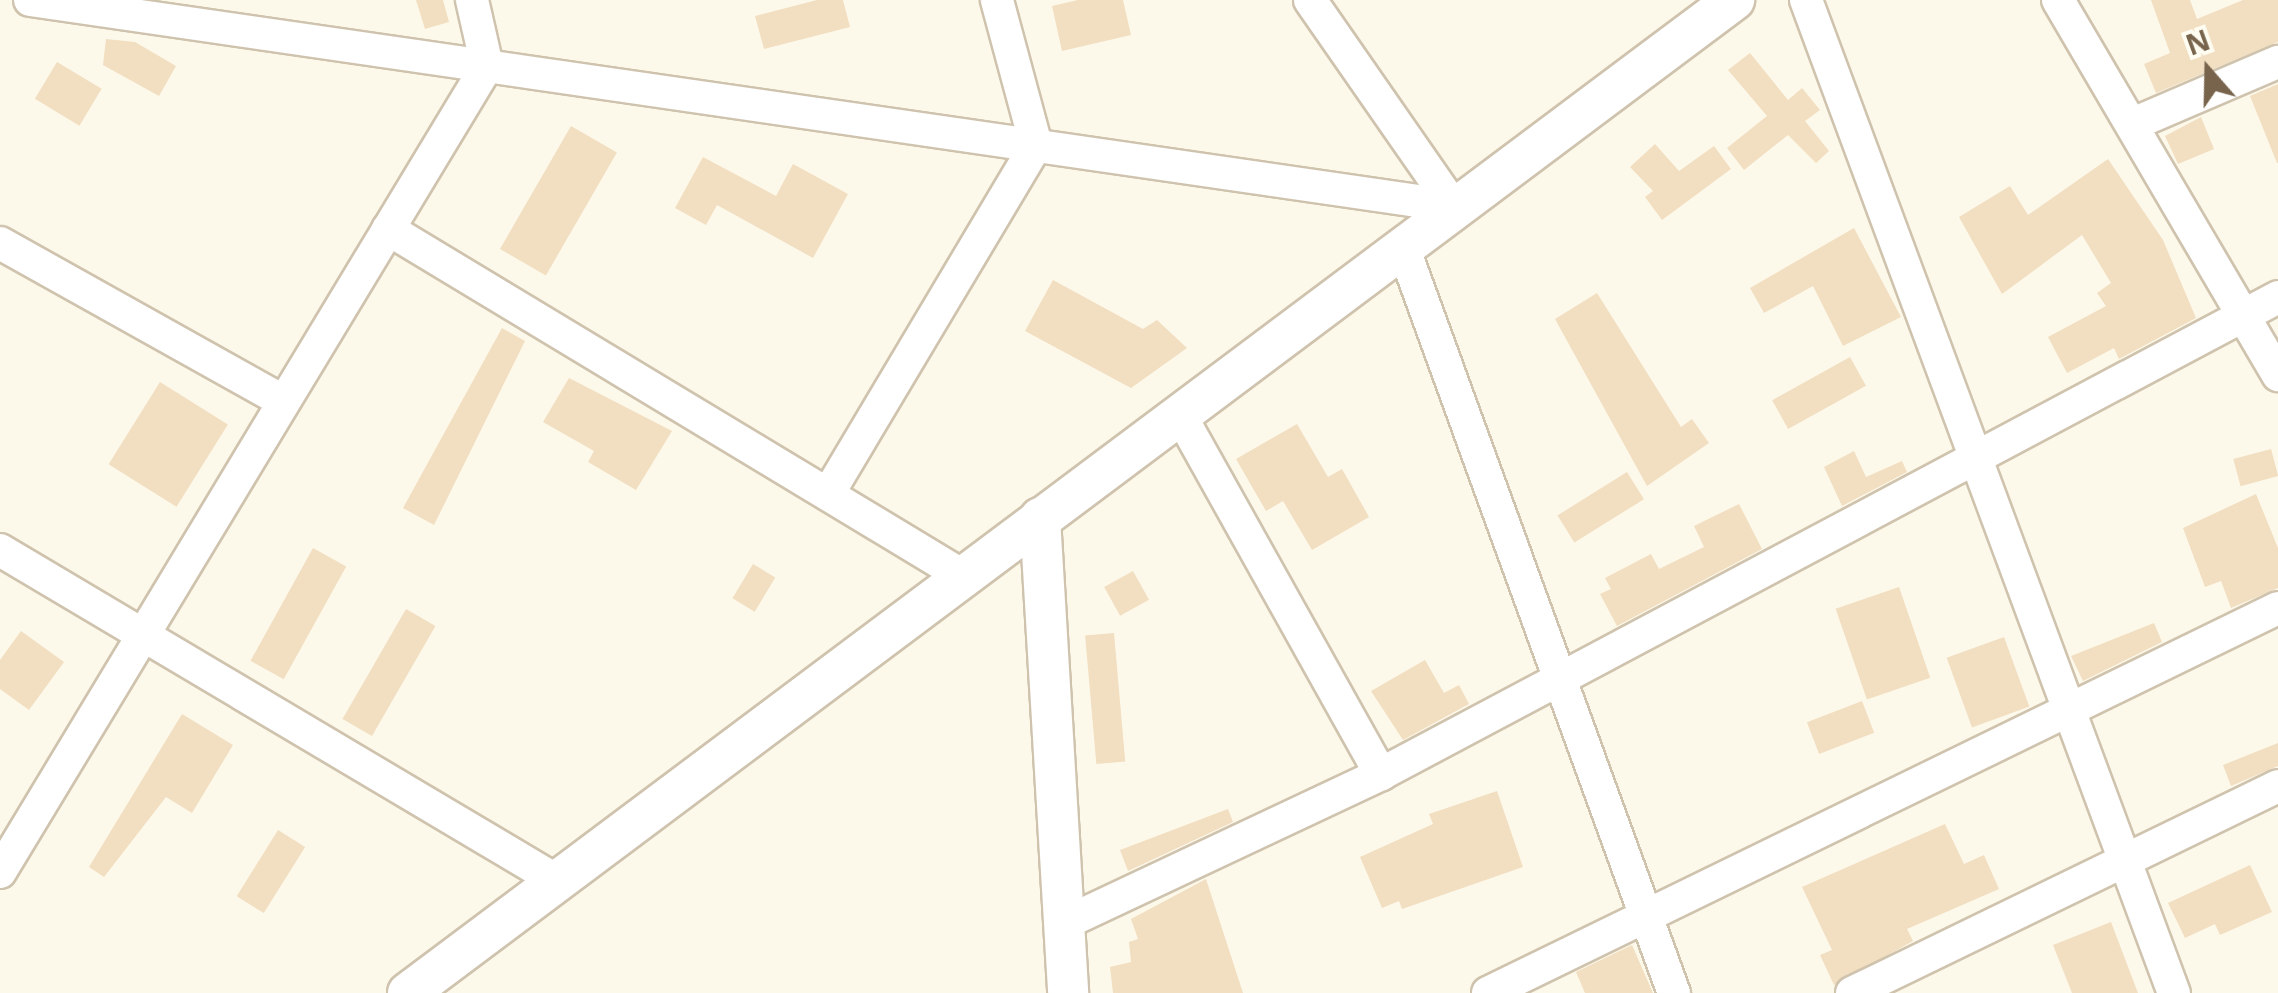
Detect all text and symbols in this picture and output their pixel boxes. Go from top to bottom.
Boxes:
north arrow [2158,20,2258,120]
text: N [2181,20,2215,64]

